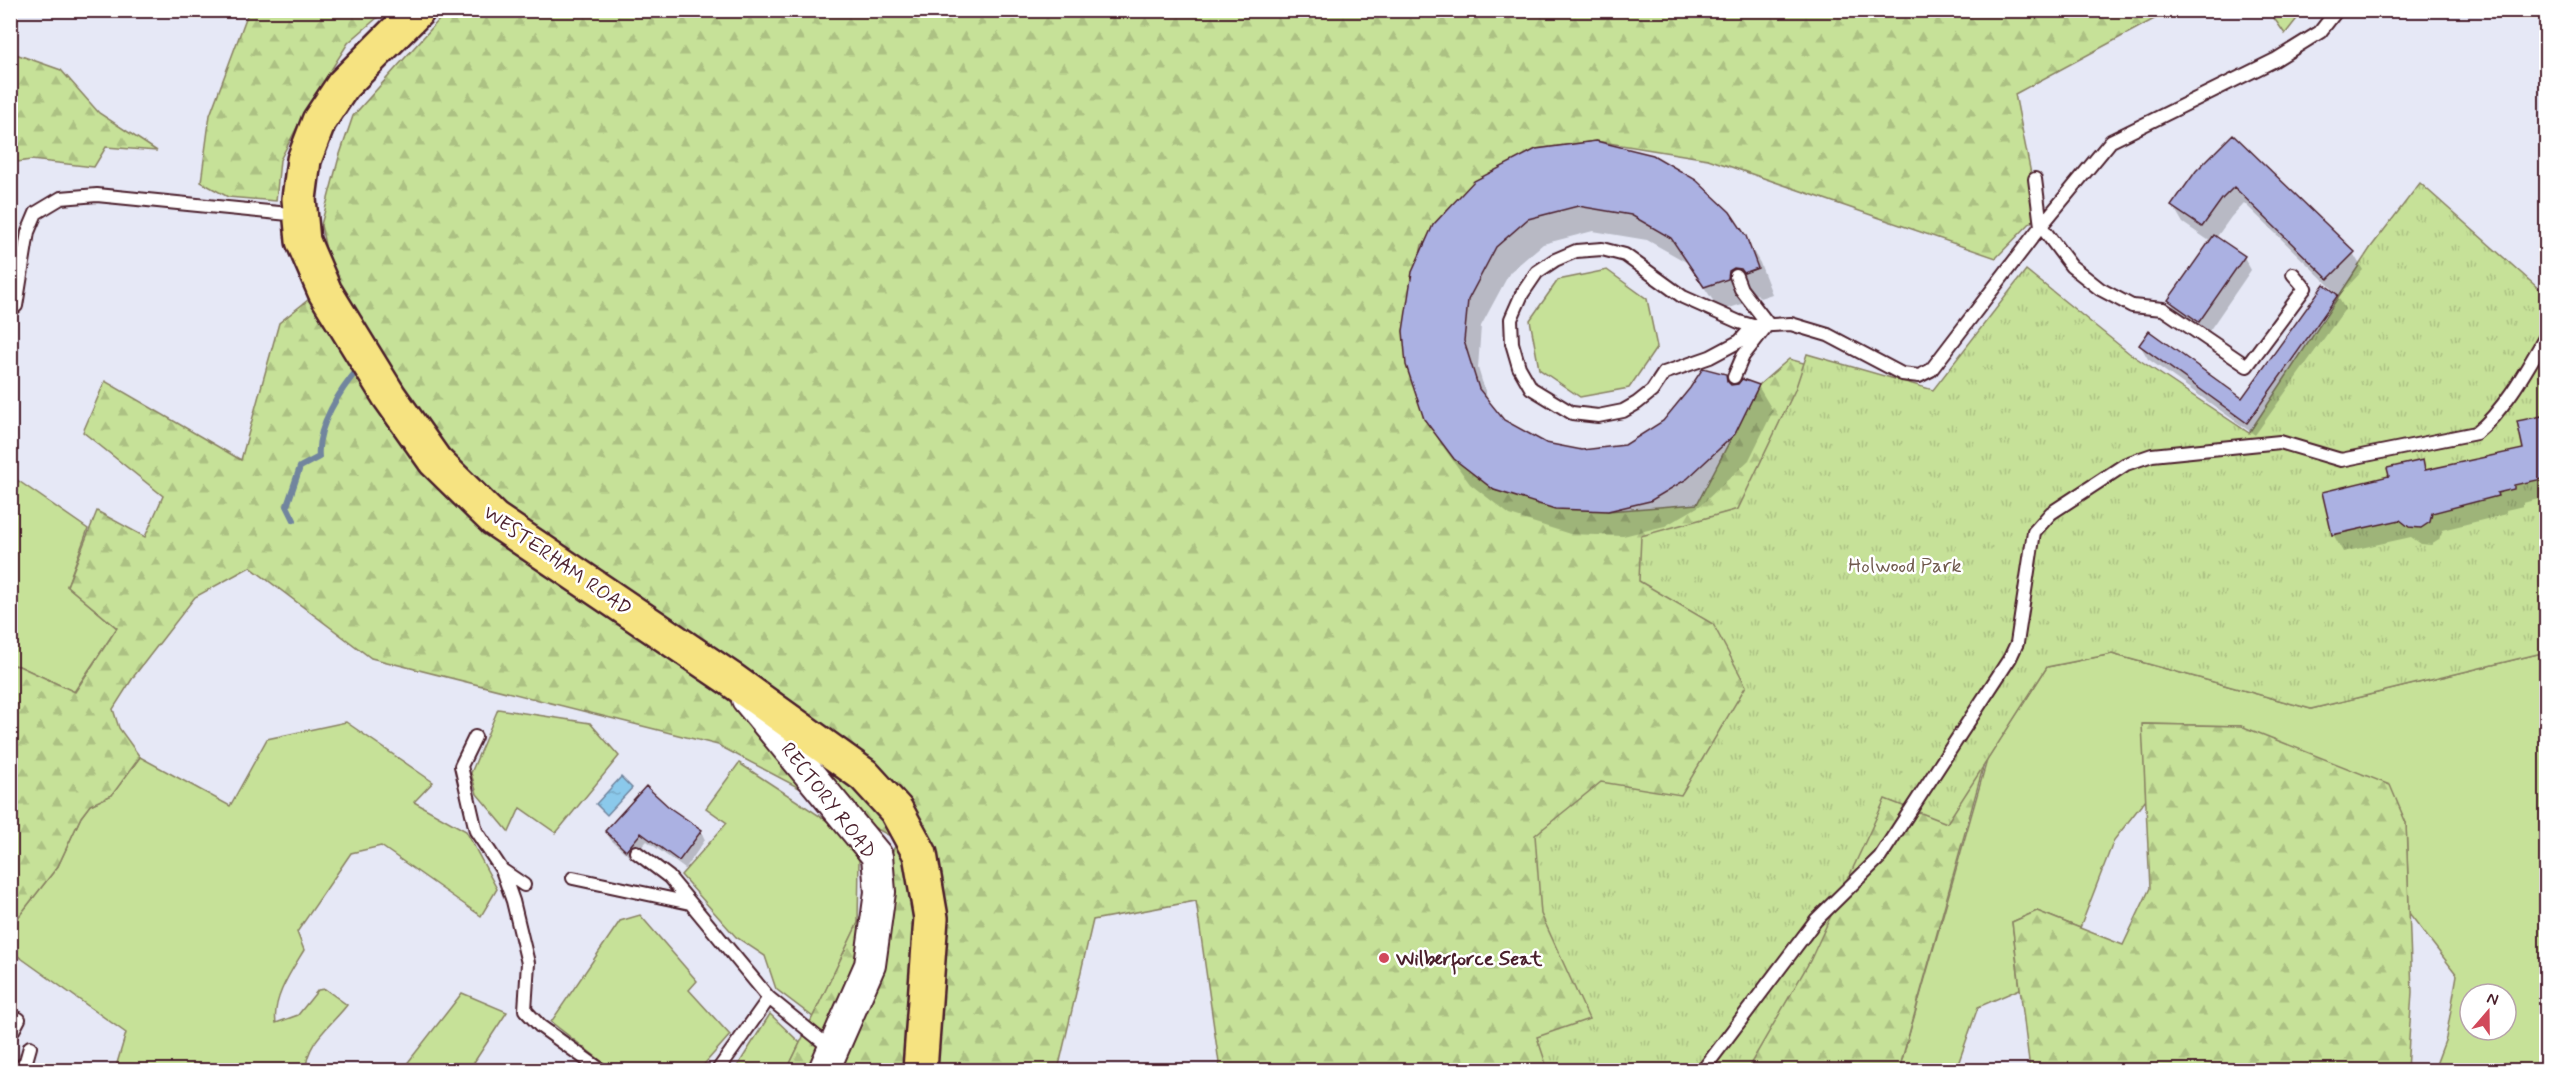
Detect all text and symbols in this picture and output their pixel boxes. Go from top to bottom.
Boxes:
street label: WESTERHAM ROAD [477,500,637,623]
park label: Holwood Park [1848,553,1962,580]
street label: RECTORY ROAD [774,737,882,865]
place label: Wilberforce Seat [1395,946,1543,975]
marker: Wilberforce Seat [1377,951,1391,965]
north arrow [2458,982,2518,1042]
text: N [2484,988,2501,1011]

